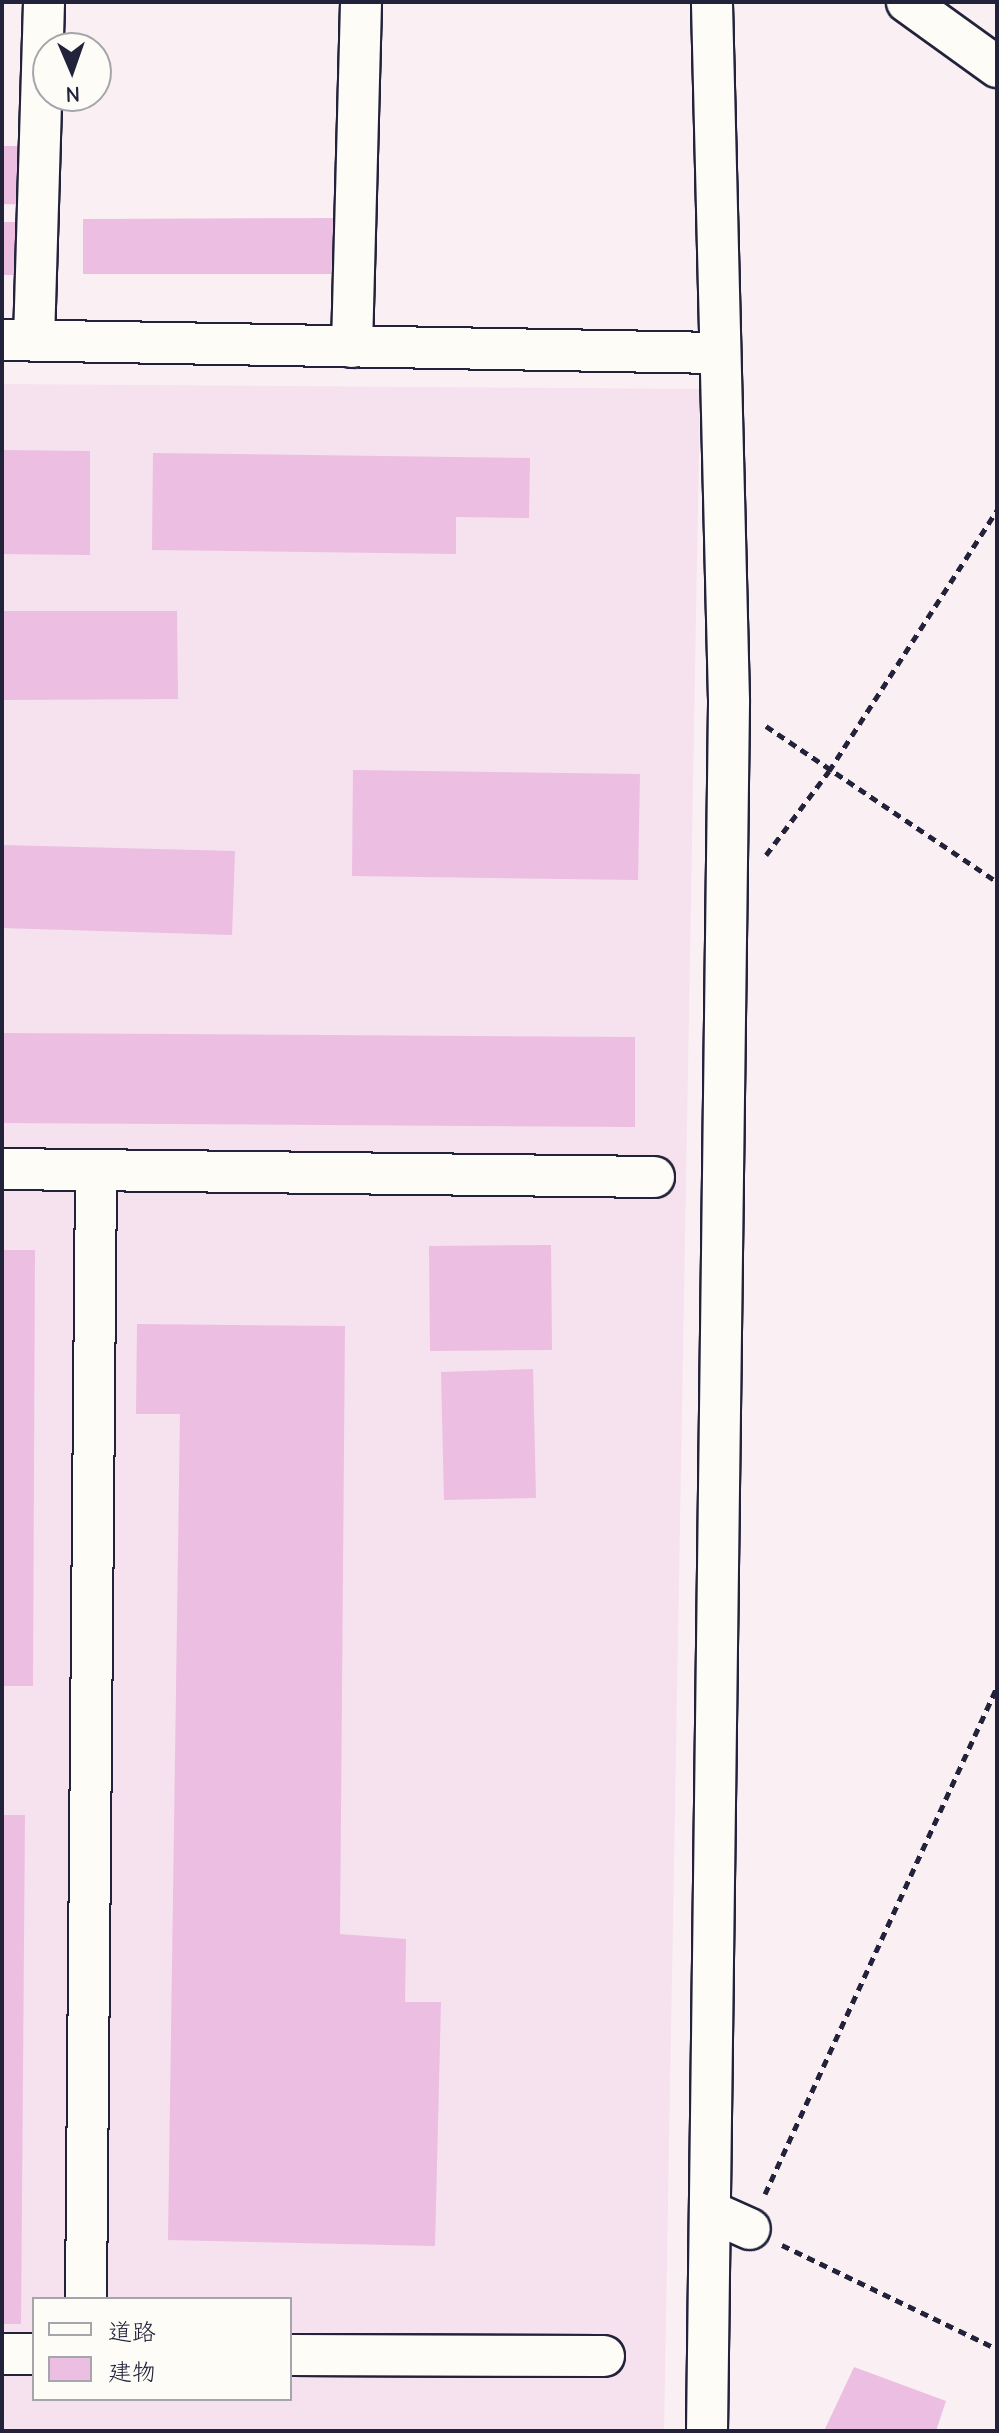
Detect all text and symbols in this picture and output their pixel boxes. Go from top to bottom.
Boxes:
north arrow [32,32,112,112]
text: N [65,81,80,107]
legend [32,2297,292,2401]
text: 道路 [108,2318,156,2346]
text: 建物 [108,2358,156,2386]

